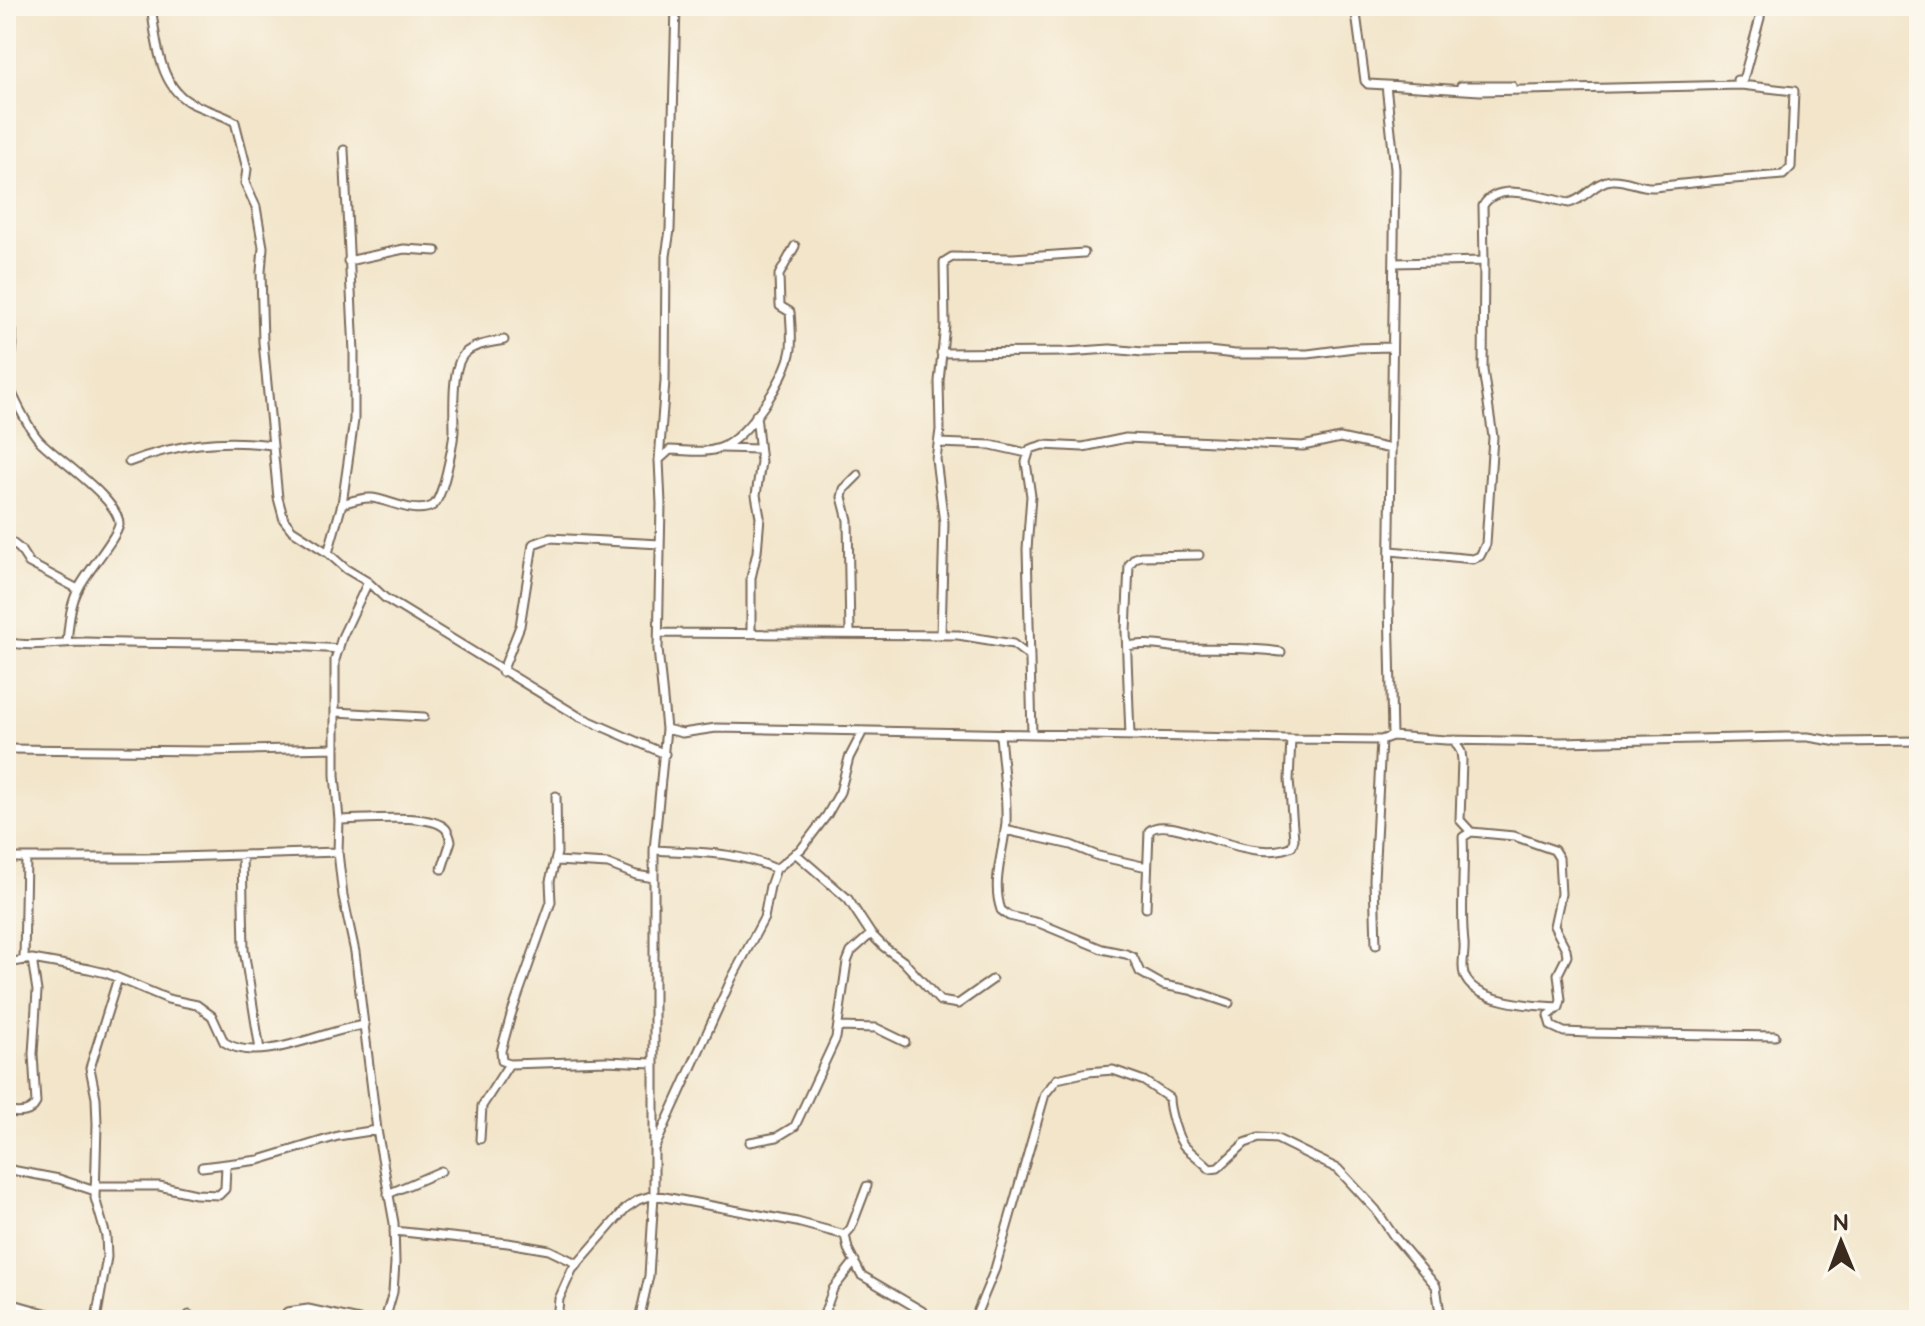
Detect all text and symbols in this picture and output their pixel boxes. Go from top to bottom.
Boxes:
north arrow [1801,1202,1881,1282]
text: N [1834,1208,1848,1239]

